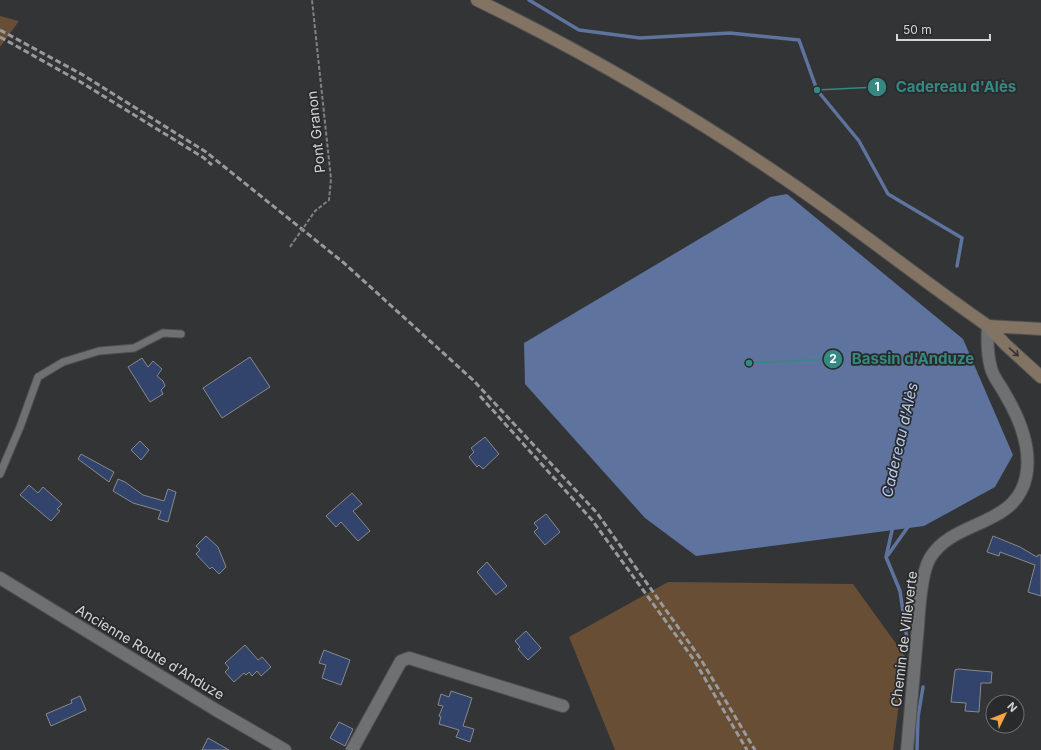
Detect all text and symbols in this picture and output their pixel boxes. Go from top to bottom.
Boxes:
scale bar [897,16,990,42]
text: 50 m [903,22,932,37]
callout: Cadereau d'Alès [867,73,1024,100]
text: Cadereau d'Alès [896,77,1016,96]
text: 1 [874,79,880,94]
street label: Pont Granon [303,90,328,174]
callout: Bassin d'Anduze [823,346,982,373]
one-way arrow [1009,348,1019,357]
text: Bassin d'Anduze [852,349,974,368]
text: 2 [829,351,837,366]
water label: Cadereau d'Alès [877,380,922,499]
street label: Chemin de Villeverte [887,570,920,708]
street label: Ancienne Route d'Anduze [73,600,228,703]
north arrow [985,694,1025,734]
text: N [1004,699,1020,715]

